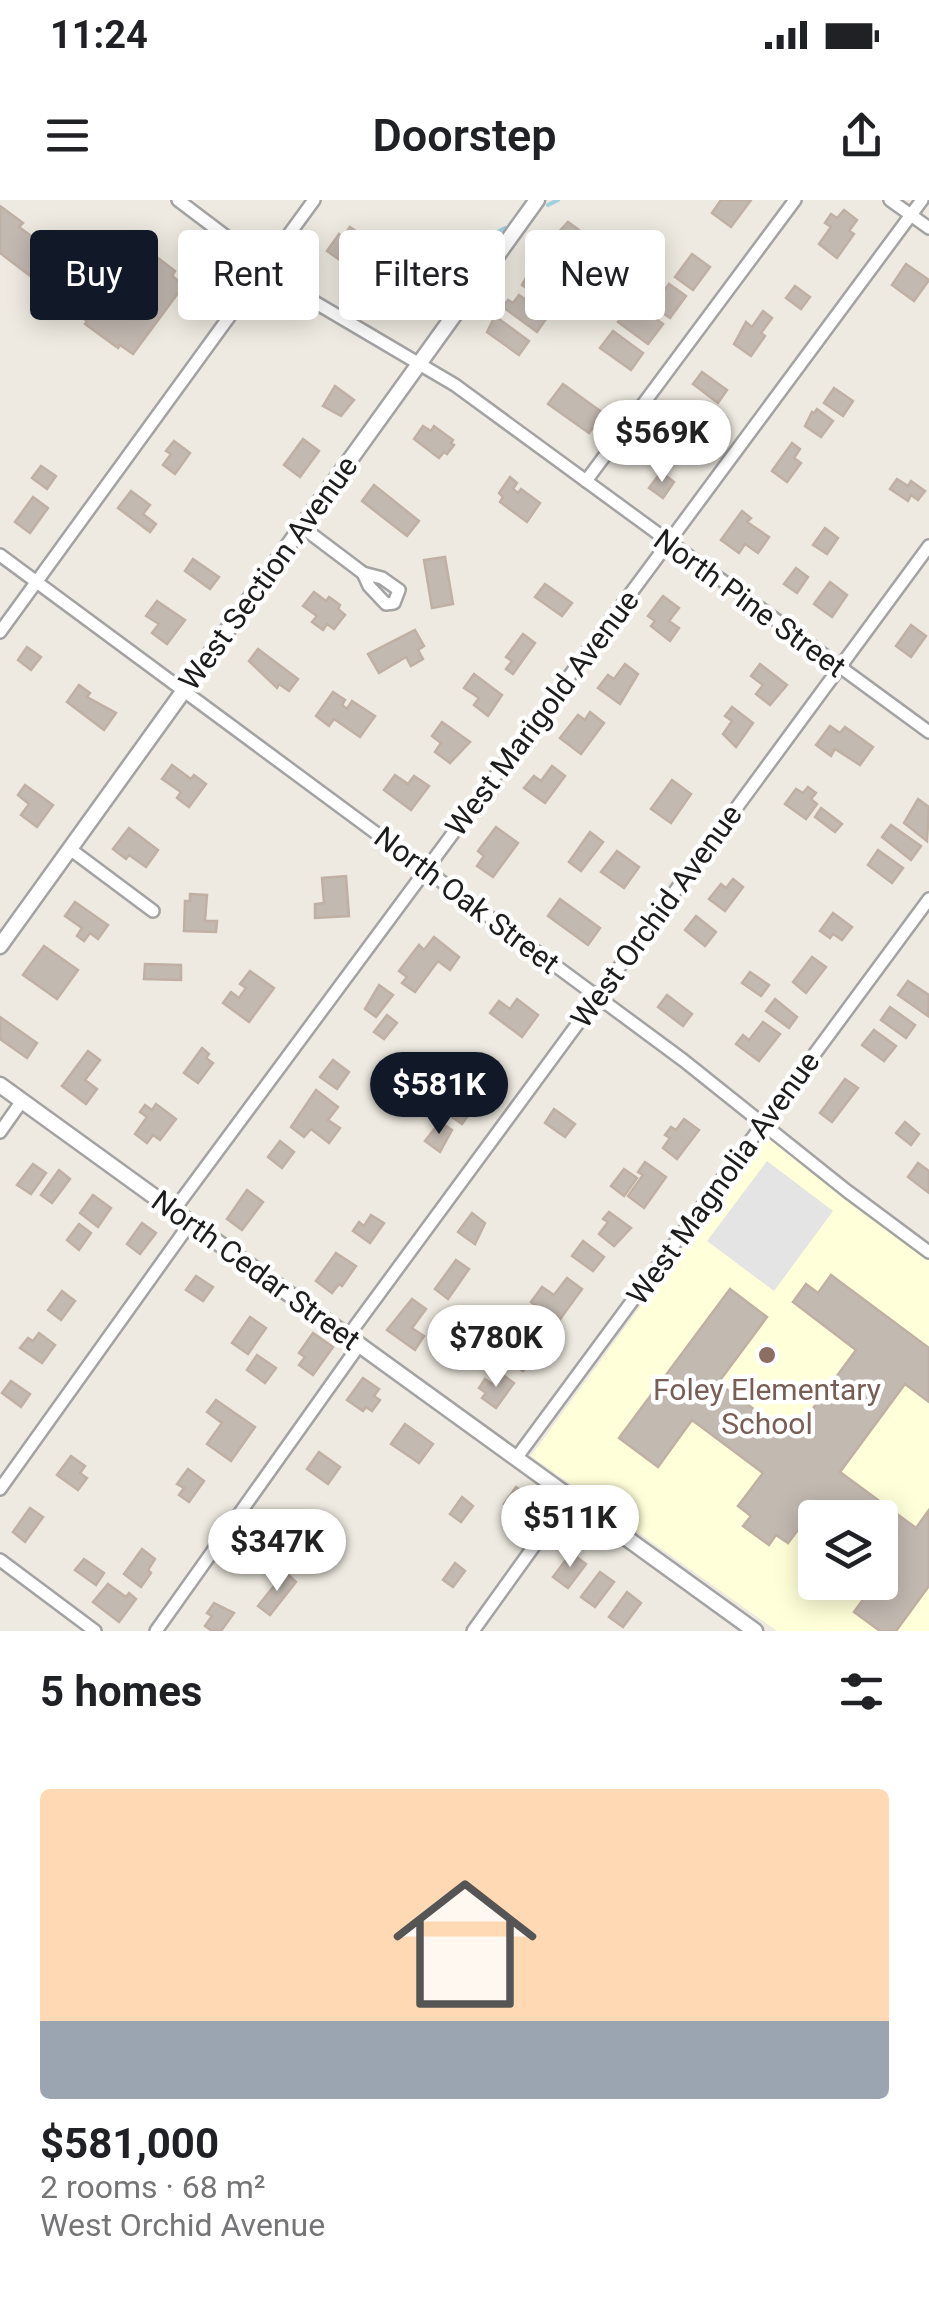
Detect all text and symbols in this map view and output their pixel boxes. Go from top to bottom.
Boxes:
text: 11:24 [50,13,148,57]
icon: menu [40,108,95,163]
icon: share [834,108,889,163]
text: Doorstep [372,109,557,162]
chip: Buy [30,230,158,320]
chip: Rent [178,230,319,320]
chip: Filters [339,230,505,320]
chip: New [525,230,665,320]
pin: $569K [592,400,732,485]
text: $569K [615,413,709,451]
street label: West Section Avenue [171,449,365,697]
street label: North Pine Street [647,522,853,684]
street label: West Marigold Avenue [438,583,646,843]
street label: West Orchid Avenue [563,798,749,1034]
street label: North Oak Street [368,819,566,981]
street label: West Magnolia Avenue [619,1045,827,1311]
pin: $581K [369,1052,509,1137]
text: $581K [392,1065,486,1103]
street label: North Cedar Street [145,1183,367,1357]
pin: $780K [426,1305,566,1390]
text: $780K [449,1318,543,1356]
marker: Foley Elementary School [756,1344,778,1366]
place label: Foley Elementary School [653,1372,881,1441]
pin: $511K [500,1485,640,1570]
text: $511K [523,1498,617,1536]
map controls [798,1500,898,1600]
button: layers [798,1500,898,1600]
pin: $347K [207,1509,347,1594]
text: $347K [230,1522,324,1560]
icon: filters [834,1664,889,1719]
text: 5 homes [40,1667,202,1716]
icon: home [375,1854,555,2034]
text: $581,000 [40,2119,219,2168]
text: 2 rooms · 68 m² [40,2168,265,2206]
text: West Orchid Avenue [40,2206,325,2244]

